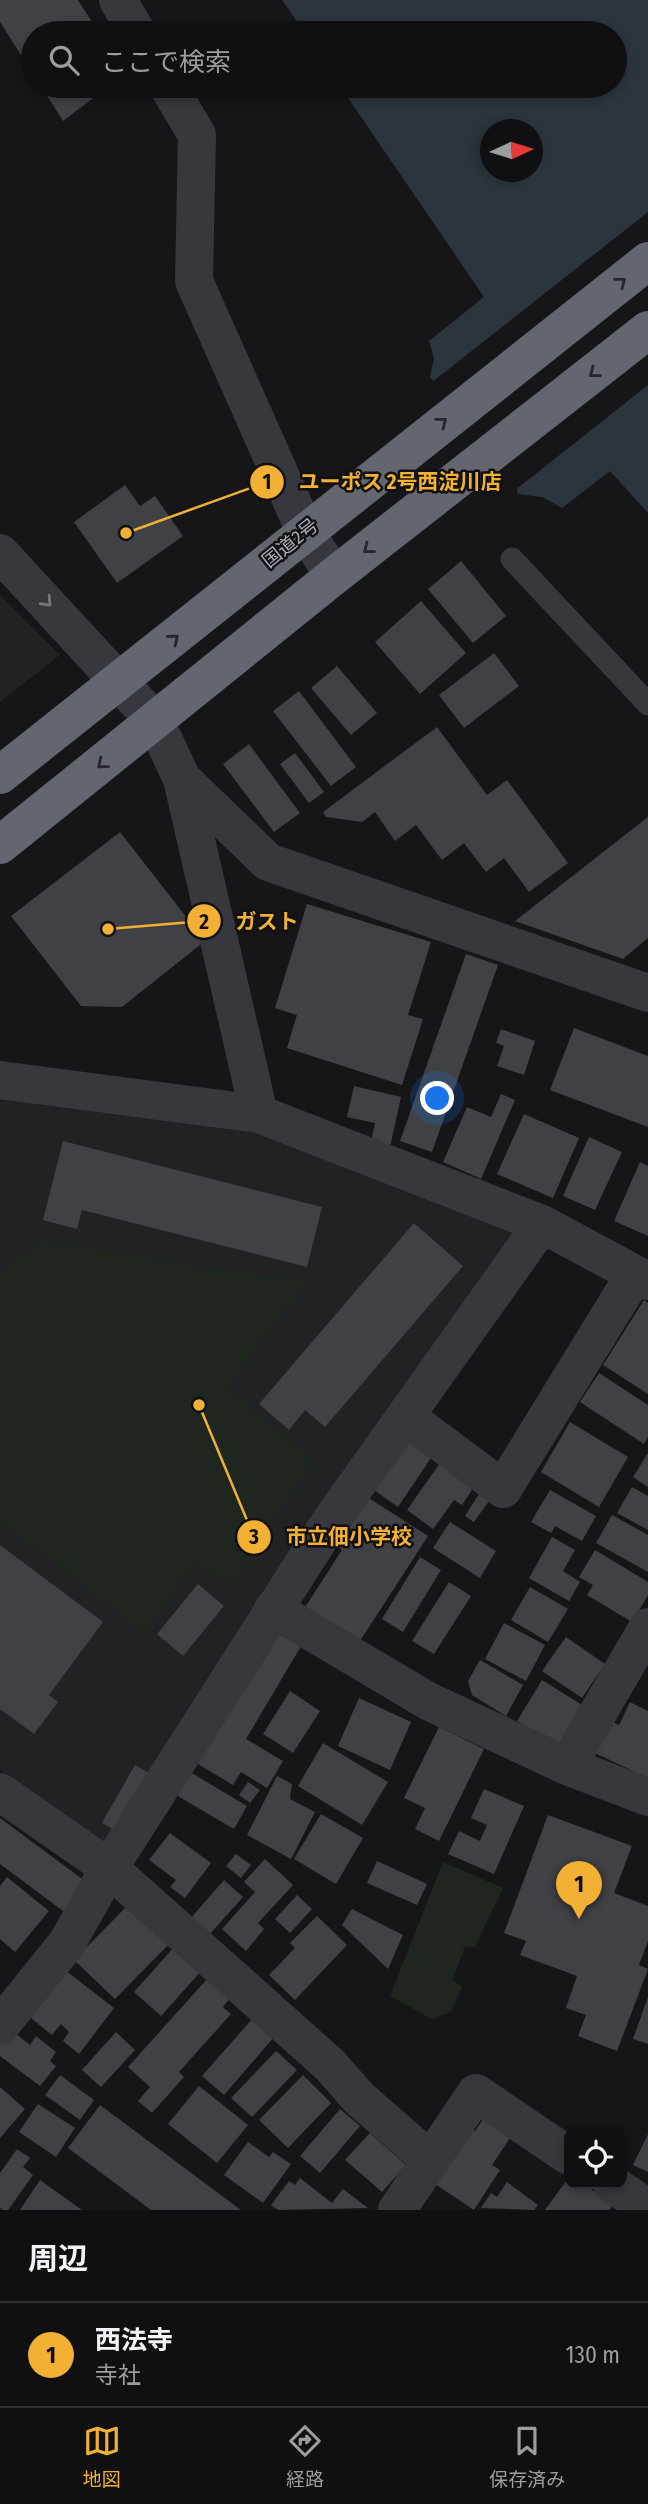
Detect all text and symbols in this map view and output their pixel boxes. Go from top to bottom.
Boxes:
search box [21,21,627,98]
icon: search [45,41,83,79]
text: ここで検索 [101,47,231,78]
north arrow [480,119,543,182]
one-way arrow [613,278,625,291]
one-way arrow [590,364,602,377]
one-way arrow [434,418,446,431]
callout: ユーポス 2号西淀川店 [250,461,516,503]
text: 1 [263,469,271,495]
text: ユーポス 2号西淀川店 [298,469,502,495]
street label: 国道2号 [257,513,323,573]
one-way arrow [364,541,376,554]
one-way arrow [38,594,51,607]
one-way arrow [166,634,178,647]
one-way arrow [97,755,109,768]
callout: ガスト [187,900,313,942]
text: 2 [198,909,209,935]
text: ガスト [236,909,299,935]
your location [420,1081,454,1115]
callout: 市立佃小学校 [237,1516,426,1558]
text: 3 [248,1524,259,1550]
text: 市立佃小学校 [286,1524,412,1550]
pin: 1 [556,1861,602,1919]
map controls [564,2126,627,2189]
button: locate [564,2126,627,2189]
text: 周辺 [28,2241,88,2277]
text: 西法寺 [95,2325,173,2356]
text: 1 [46,2341,56,2369]
text: 130 m [566,2341,620,2369]
text: 寺社 [95,2361,141,2389]
tab: 地図 [83,2422,121,2491]
tab: 経路 [286,2422,324,2491]
tab: 保存済み [489,2422,565,2491]

